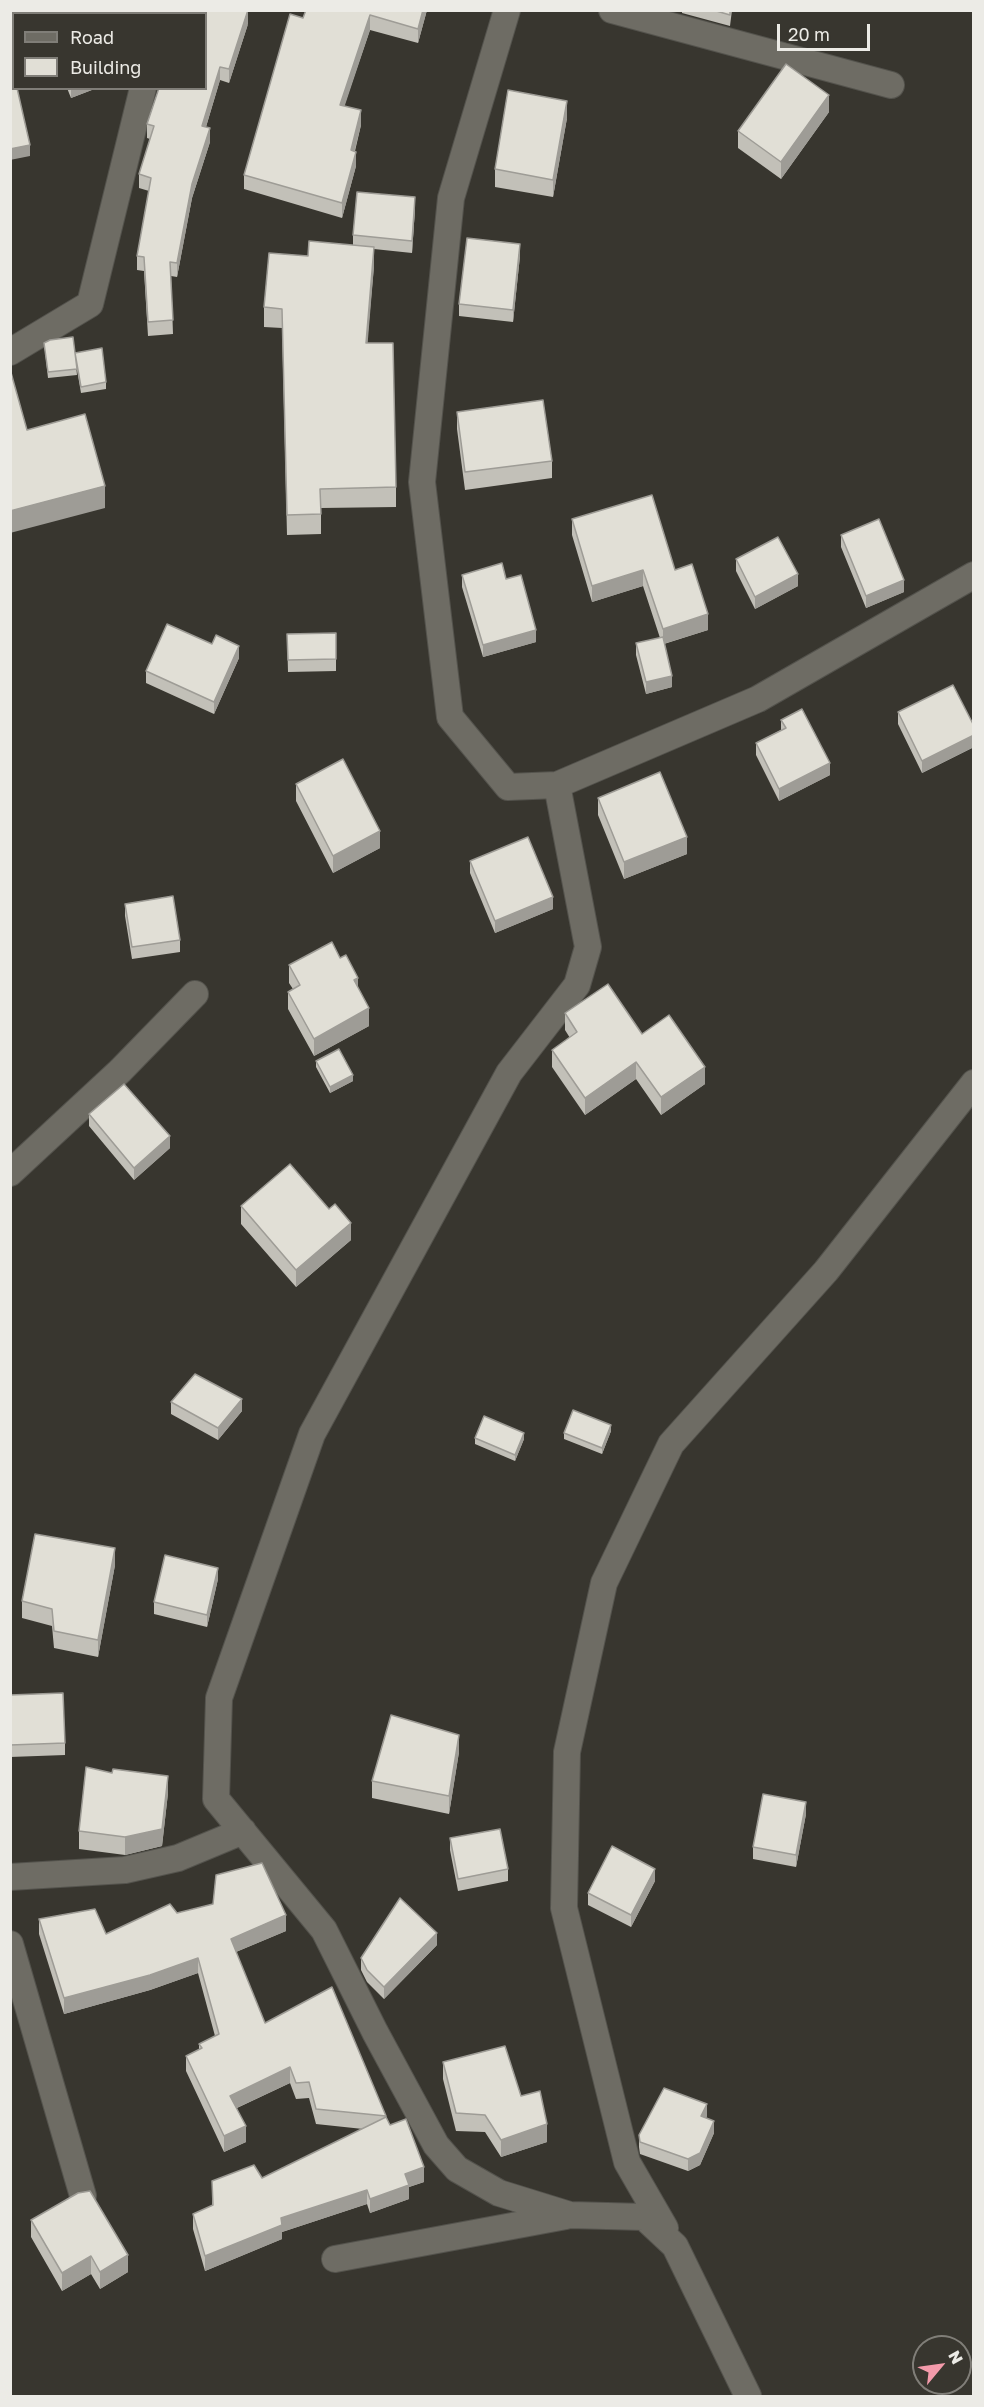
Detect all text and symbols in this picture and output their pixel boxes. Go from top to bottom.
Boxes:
legend [12,12,207,90]
scale bar [780,12,873,50]
text: 20 m [788,23,830,45]
text: Road [70,26,114,48]
text: Building [70,56,141,78]
north arrow [912,2335,972,2395]
text: N [944,2347,968,2367]

